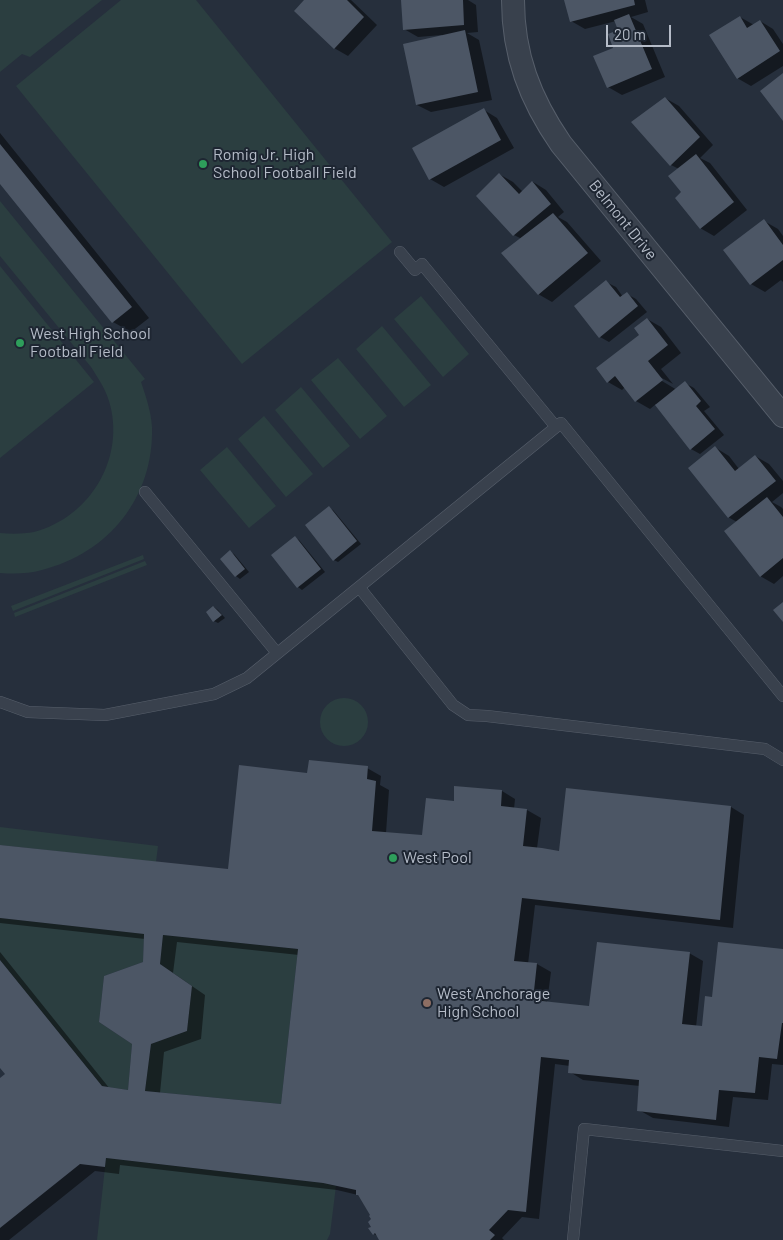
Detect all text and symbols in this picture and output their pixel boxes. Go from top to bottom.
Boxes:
scale bar [608,15,673,47]
text: 20 m [614,25,646,43]
place label: Romig Jr. High School Football Field [213,145,357,183]
marker: Romig Jr. High School Football Field [197,158,209,170]
street label: Belmont Drive [585,176,661,264]
place label: West High School Football Field [30,324,151,362]
marker: West High School Football Field [14,337,26,349]
place label: West Pool [403,848,472,868]
marker: West Pool [387,852,399,864]
place label: West Anchorage High School [437,984,550,1022]
marker: West Anchorage High School [421,997,433,1009]

